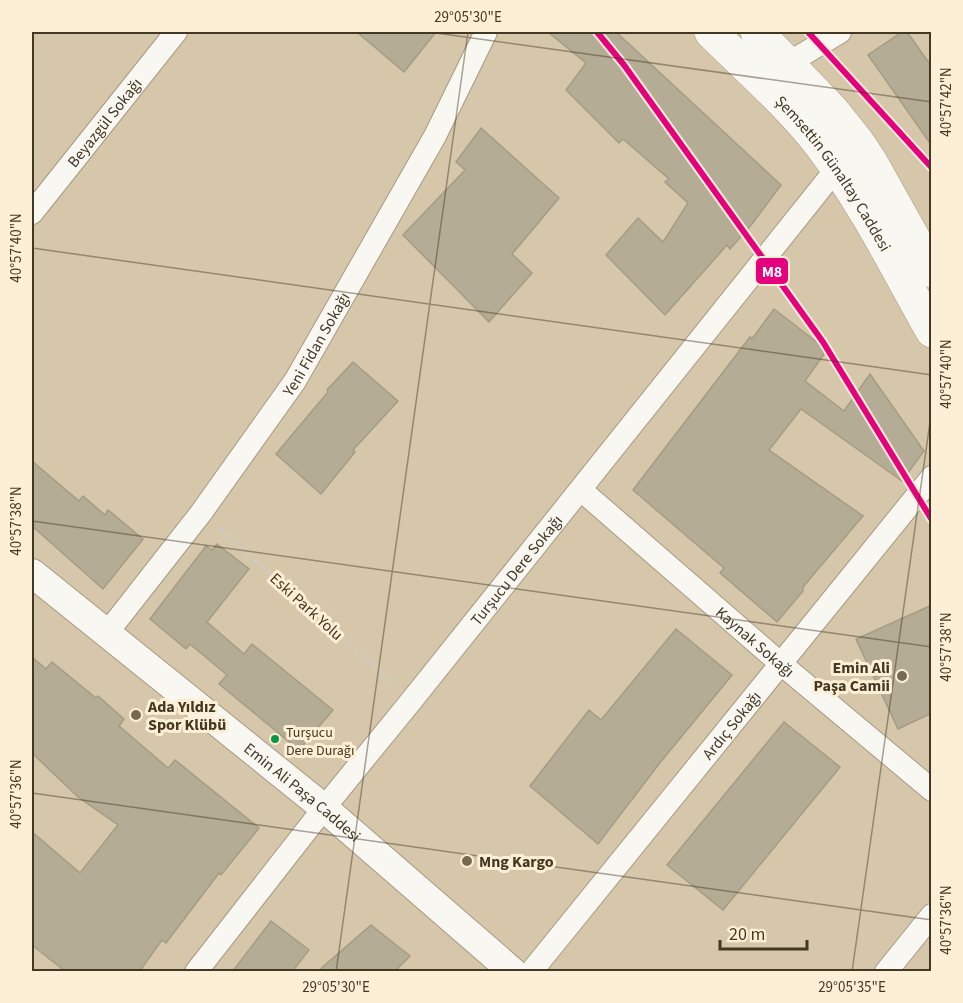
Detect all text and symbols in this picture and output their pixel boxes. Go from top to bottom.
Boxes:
text: 29°05'30"E [434,7,502,28]
text: 40°57'42"N [936,67,957,137]
street label: Beyazgül Sokağı [63,74,147,172]
street label: Şemsettin Günaltay Caddesi [770,91,896,256]
text: 40°57'40"N [6,213,27,283]
line badge: M8 [755,257,789,285]
text: M8 [762,261,782,283]
street label: Yeni Fidan Sokağı [277,288,355,402]
text: 40°57'40"N [936,339,957,409]
text: 40°57'38"N [6,486,27,556]
street label: Turşucu Dere Sokağı [466,510,568,630]
street label: Eski Park Yolu [265,568,348,646]
street label: Kaynak Sokağı [711,602,799,683]
text: 40°57'38"N [936,612,957,682]
place label: Emin Ali Paşa Camii [814,657,890,697]
marker: Emin Ali Paşa Camii [895,669,909,683]
street label: Ardıç Sokağı [697,687,766,765]
place label: Ada Yıldız Spor Klübü [147,696,226,736]
marker: Ada Yıldız Spor Klübü [129,708,143,722]
place label: Turşucu Dere Durağı [286,723,354,761]
marker: Turşucu Dere Durağı [269,733,281,745]
street label: Emin Ali Paşa Caddesi [239,738,365,847]
text: 40°57'36"N [6,759,27,829]
place label: Mng Kargo [479,851,554,873]
marker: Mng Kargo [460,854,474,868]
text: 40°57'36"N [936,885,957,955]
scale bar [720,913,807,951]
text: 20 m [729,922,765,947]
text: 29°05'30"E [302,977,370,998]
text: 29°05'35"E [818,977,886,998]

